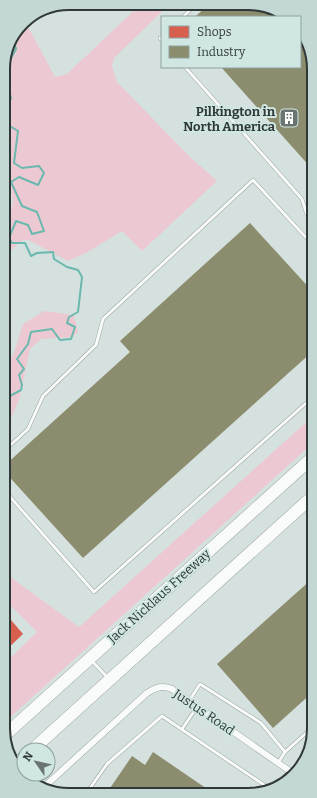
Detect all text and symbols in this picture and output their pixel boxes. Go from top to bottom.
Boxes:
legend [161,16,301,68]
text: Shops [197,25,232,39]
text: Industry [197,45,246,59]
place label: Pilkington in North America [183,104,276,134]
building icon: Pilkington in North America [278,107,300,129]
street label: Jack Nicklaus Freeway [104,546,214,647]
street label: Justus Road [170,685,238,738]
north arrow [16,742,56,782]
text: N [20,749,36,764]

